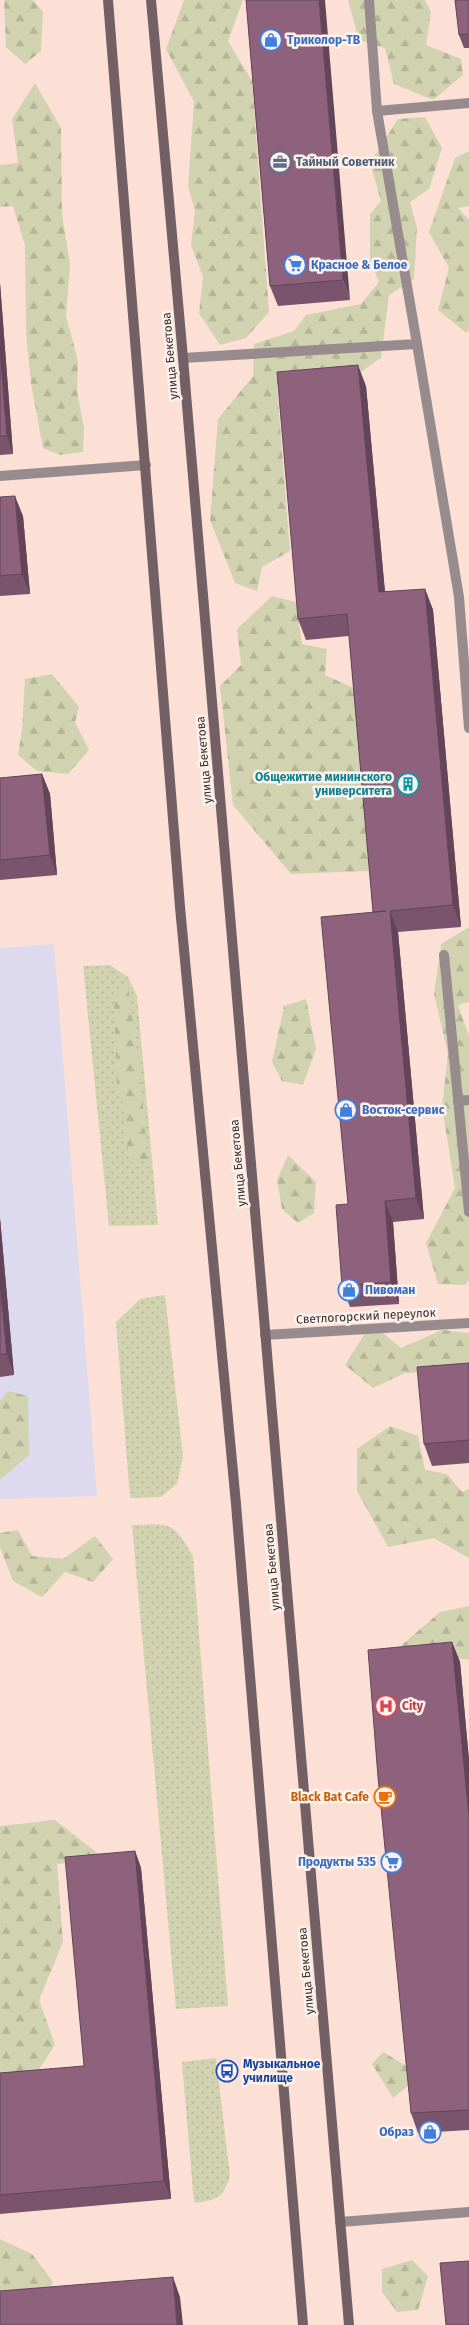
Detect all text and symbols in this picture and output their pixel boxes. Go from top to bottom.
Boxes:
shop icon: Триколор-ТВ [259,28,283,52]
place label: Триколор-ТВ [287,33,361,47]
office icon: Тайный Советник [268,150,292,174]
place label: Тайный Советник [296,155,395,169]
supermarket icon: Красное & Белое [283,253,307,277]
place label: Красное & Белое [311,258,408,272]
street label: улица Бекетова [159,312,181,400]
street label: улица Бекетова [193,716,215,804]
place label: Общежитие мининского университета [255,770,392,798]
building icon: Общежитие мининского университета [396,772,420,796]
shop icon: Восток-сервис [334,1098,358,1122]
place label: Восток-сервис [362,1103,445,1117]
street label: улица Бекетова [227,1119,249,1207]
shop icon: Пивоман [337,1278,361,1302]
place label: Пивоман [365,1283,415,1297]
street label: Светлогорский переулок [296,1305,437,1327]
street label: улица Бекетова [261,1523,283,1611]
hospital icon: City [374,1694,398,1718]
place label: City [402,1699,424,1713]
cafe icon: Black Bat Cafe [373,1785,397,1809]
place label: Black Bat Cafe [291,1790,369,1804]
supermarket icon: Продукты 535 [380,1850,404,1874]
place label: Продукты 535 [298,1855,377,1869]
street label: улица Бекетова [295,1927,317,2015]
place label: Музыкальное училище [242,2057,321,2085]
bus stop icon: Музыкальное училище [215,2059,239,2083]
shop icon: Образ [418,2120,442,2144]
place label: Образ [379,2125,414,2139]

